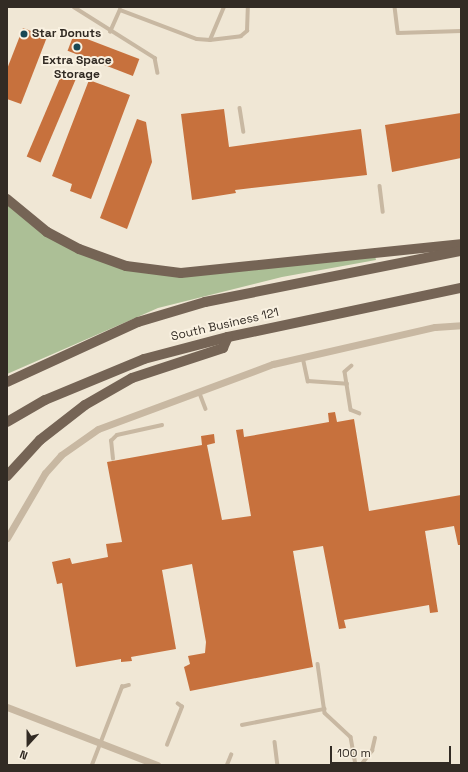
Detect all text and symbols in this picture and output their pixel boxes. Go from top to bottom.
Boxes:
place label: Star Donuts [32,27,101,41]
marker: Star Donuts [19,29,29,39]
marker: Extra Space Storage [72,42,82,52]
place label: Extra Space Storage [42,54,112,82]
street label: South Business 121 [170,306,280,344]
north arrow [8,724,48,764]
scale bar [332,738,453,764]
text: 100 m [337,745,371,761]
text: N [18,747,30,763]

